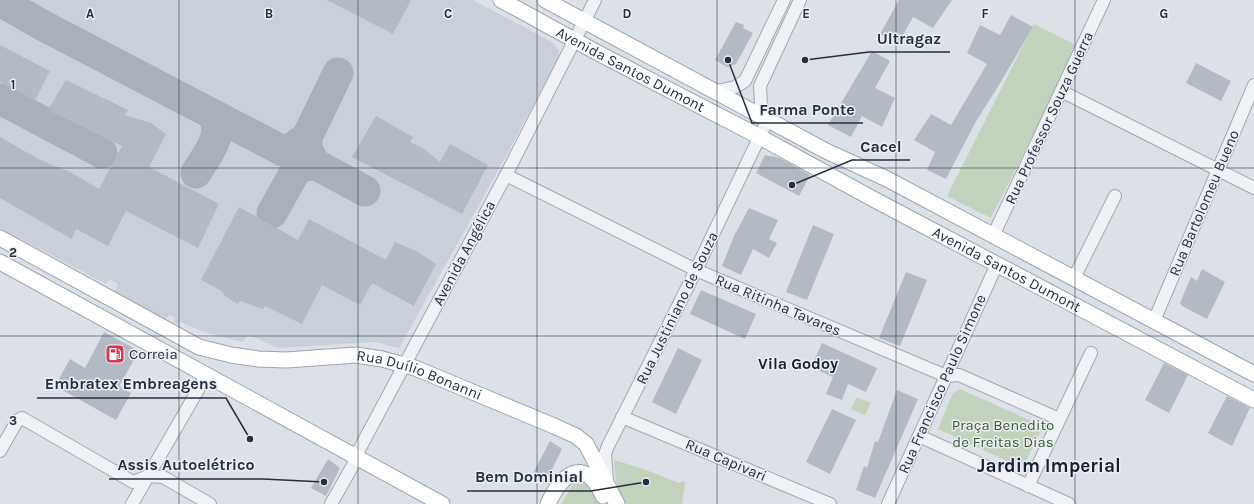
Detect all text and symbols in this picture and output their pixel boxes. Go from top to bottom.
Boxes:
text: A [86,6,94,21]
text: B [265,6,273,21]
text: C [444,6,452,21]
text: D [623,6,632,21]
text: E [802,6,810,21]
text: F [981,6,989,21]
text: G [1160,6,1168,21]
street label: Avenida Santos Dumont [553,23,708,116]
callout: Ultragaz [869,24,950,52]
text: Ultragaz [877,29,941,48]
street label: Rua Professor Souza Guerra [1001,29,1097,207]
text: 1 [11,77,15,92]
callout: Farma Ponte [752,95,863,123]
text: Farma Ponte [759,100,855,119]
street label: Rua Bartolomeu Bueno [1165,127,1243,279]
callout: Cacel [852,132,910,160]
text: Cacel [860,137,902,156]
street label: Avenida Angélica [429,197,499,309]
street label: Avenida Santos Dumont [929,223,1084,316]
street label: Rua Justiniano de Souza [632,229,722,387]
text: 2 [9,245,17,260]
street label: Rua Ritinha Tavares [712,270,844,340]
street label: Rua Francisco Paulo Simone [894,292,990,476]
fuel station icon: Correia [104,343,126,365]
place label: Correia [129,345,178,363]
street label: Rua Duílio Bonanni [355,346,485,404]
district label: Vila Godoy [758,354,838,373]
callout: Embratex Embreagens [37,370,226,398]
text: Embratex Embreagens [45,374,217,393]
text: 3 [9,413,17,428]
park label: Praça Benedito de Freitas Dias [952,416,1054,451]
street label: Rua Capivari [683,435,769,485]
callout: Assis Autoelétrico [109,451,263,479]
text: Assis Autoelétrico [117,455,255,474]
district label: Jardim Imperial [977,455,1121,477]
callout: Bem Dominial [467,463,591,491]
text: Bem Dominial [475,467,583,486]

